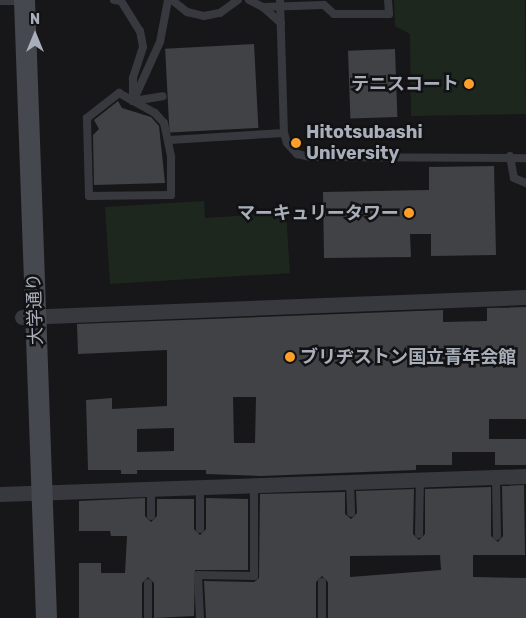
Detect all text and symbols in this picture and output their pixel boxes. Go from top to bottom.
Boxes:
north arrow [10,10,60,60]
text: N [30,11,40,28]
place label: テニスコート [351,73,459,95]
marker: テニスコート [463,78,475,90]
place label: Hitotsubashi University [306,122,423,164]
marker: Hitotsubashi University [290,137,302,149]
place label: マーキュリータワー [237,202,399,224]
marker: マーキュリータワー [403,207,415,219]
street label: 大学通り [23,273,47,345]
place label: ブリヂストン国立青年会館 [300,346,516,368]
marker: ブリヂストン国立青年会館 [284,351,296,363]

